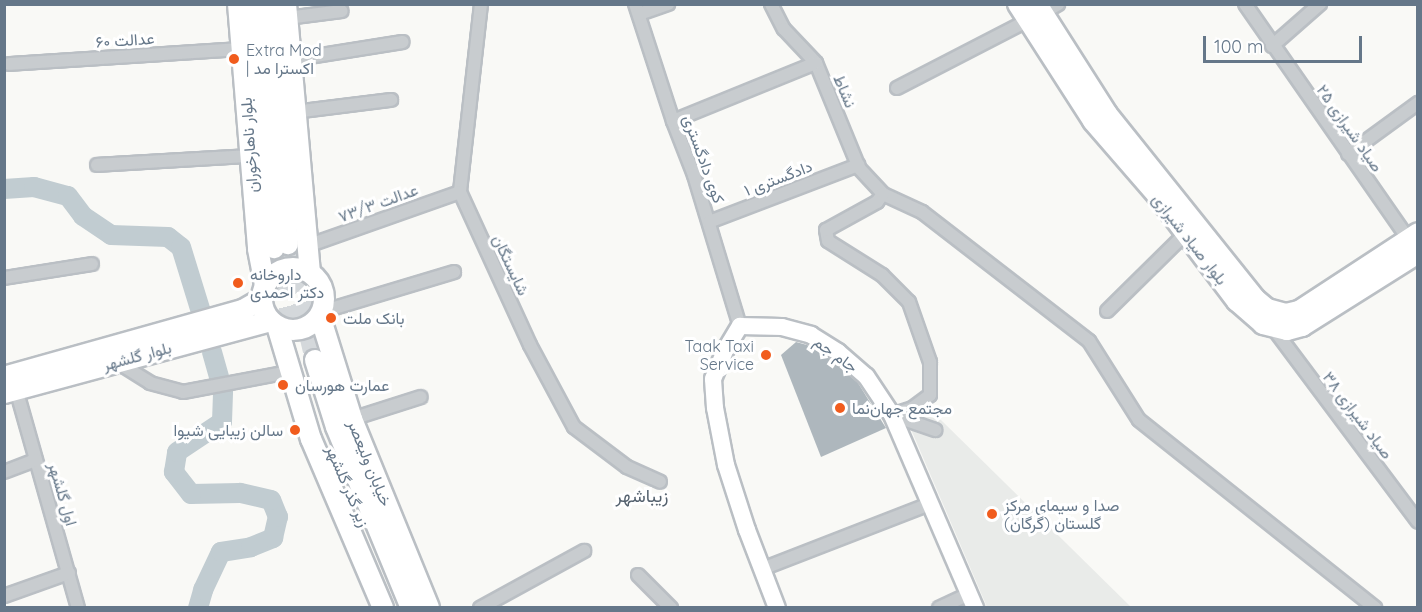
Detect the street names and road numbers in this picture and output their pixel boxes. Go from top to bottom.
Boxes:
street label: عدالت ۶۰ [95,28,155,52]
street label: نشاط [830,72,860,110]
street label: صیاد شیرازی ۲۵ [1313,81,1387,175]
street label: بلوار ناهارخوران [236,97,262,193]
street label: کوی دادگستری [679,112,729,206]
street label: دادگستری ۱ [741,156,815,200]
street label: ۷۳/۳ عدالت [336,180,420,226]
street label: بلوار صیاد شیرازی [1148,190,1232,288]
street label: شایستگان [489,232,533,298]
street label: جام جم [810,332,862,376]
street label: بلوار گلشهر [101,338,173,374]
street label: صیاد شیرازی ۳۸ [1319,368,1397,462]
street label: خیابان ولیعصر [344,417,396,509]
street label: زیر گذر گلشهر [322,442,374,530]
street label: اول گلشهر [45,460,81,528]

